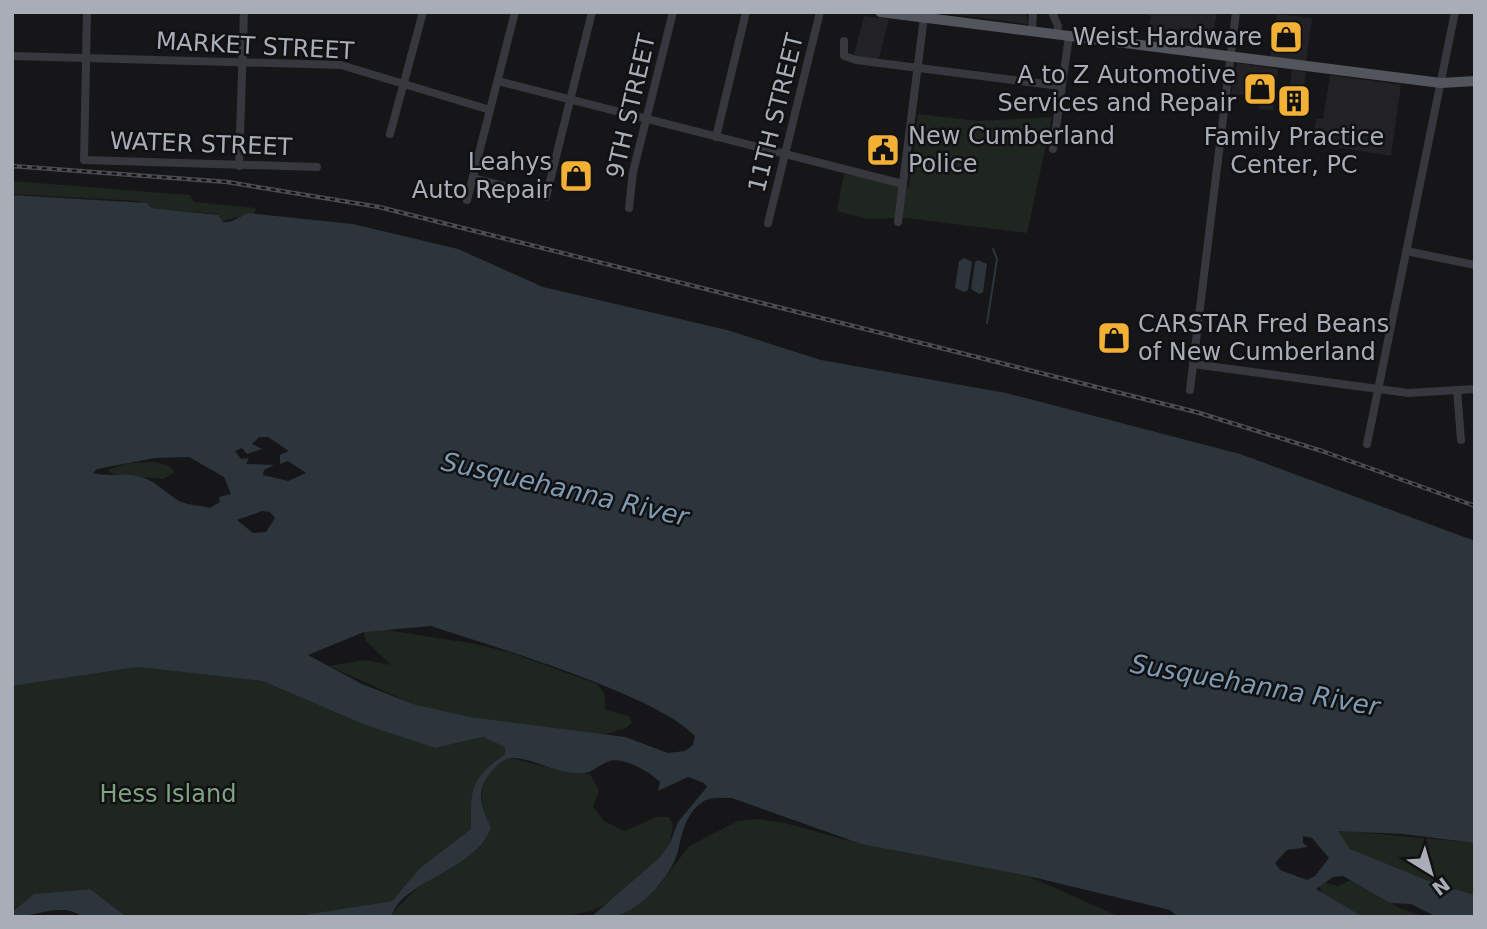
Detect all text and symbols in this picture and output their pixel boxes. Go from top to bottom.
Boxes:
shop icon: Weist Hardware [1267,18,1305,56]
place label: Weist Hardware [1073,23,1262,51]
street label: MARKET STREET [155,27,355,65]
street label: 11TH STREET [743,30,809,195]
street label: 9TH STREET [601,31,661,181]
place label: A to Z Automotive Services and Repair [998,61,1236,117]
shop icon: A to Z Automotive Services and Repair [1241,70,1279,108]
building icon: Family Practice Center, PC [1275,82,1313,120]
place label: New Cumberland Police [908,122,1115,178]
place label: Family Practice Center, PC [1204,123,1384,179]
street label: WATER STREET [109,127,293,161]
public building icon: New Cumberland Police [864,131,902,169]
place label: Leahys Auto Repair [412,148,552,204]
shop icon: Leahys Auto Repair [557,157,595,195]
place label: CARSTAR Fred Beans of New Cumberland [1138,310,1389,366]
shop icon: CARSTAR Fred Beans of New Cumberland [1095,319,1133,357]
water label: Susquehanna River [439,446,694,533]
water label: Susquehanna River [1128,648,1384,722]
park label: Hess Island [100,780,236,808]
north arrow [1396,838,1466,908]
text: N [1428,873,1454,900]

